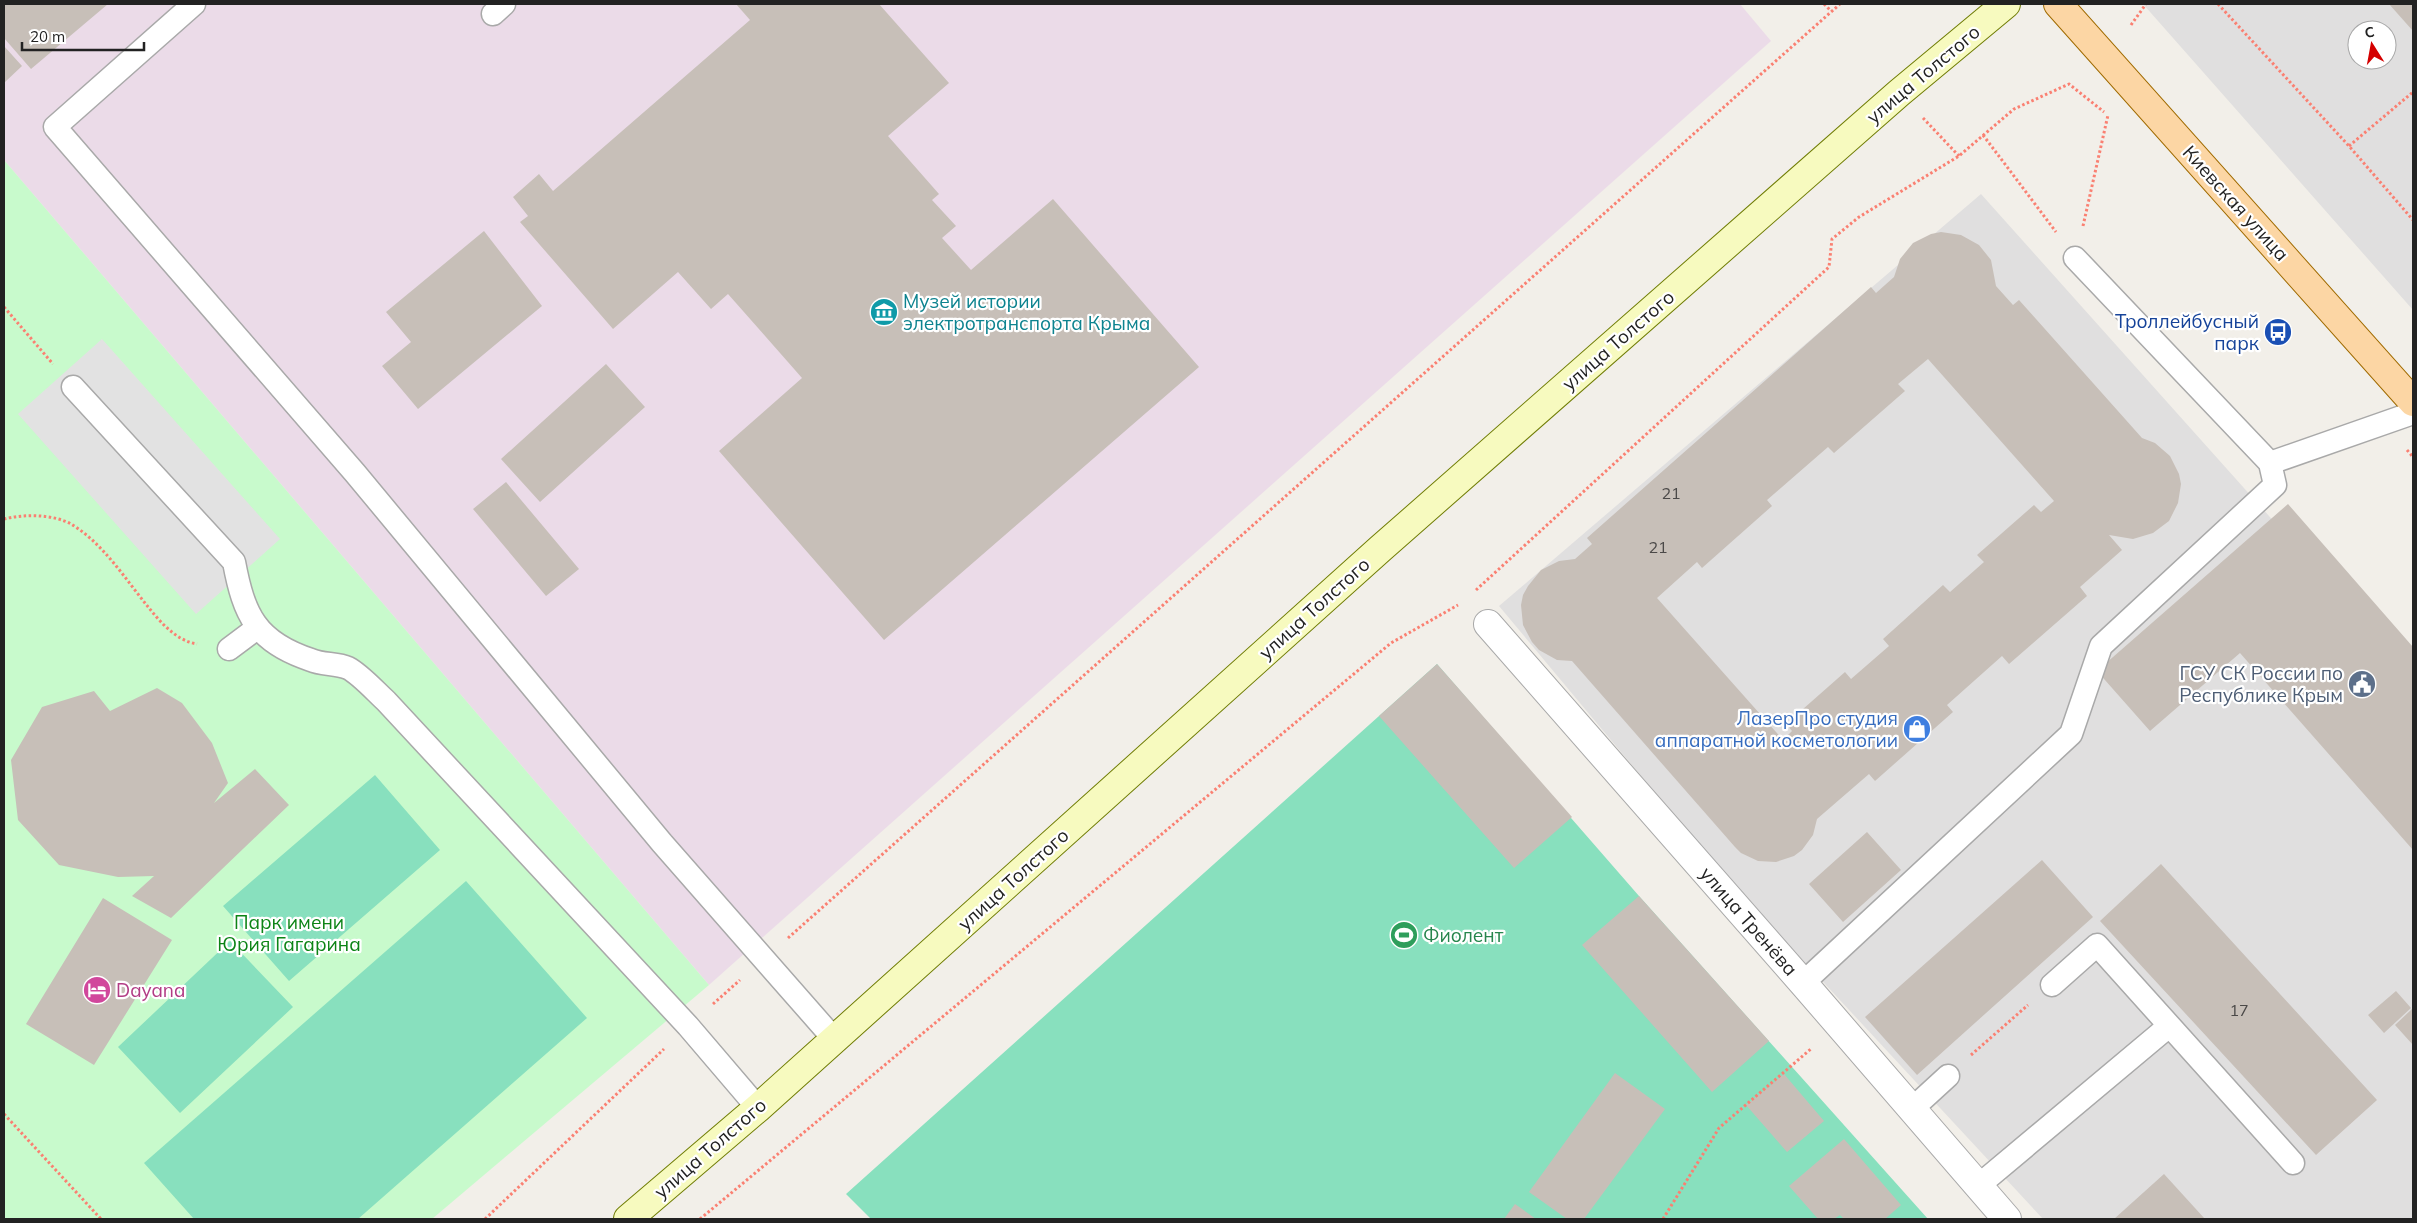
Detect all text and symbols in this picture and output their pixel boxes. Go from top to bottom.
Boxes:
street label: улица Толстого [1861,19,1985,129]
scale bar [22,20,145,52]
north arrow [2347,20,2397,70]
text: С [2363,22,2376,42]
text: 20 m [30,27,65,46]
street label: Киевская улица [2178,140,2294,266]
street label: улица Толстого [1557,285,1679,395]
place label: Музей истории электротранспорта Крыма [903,289,1150,335]
museum icon: Музей истории электротранспорта Крыма [869,297,899,327]
place label: Троллейбусный парк [2115,309,2260,355]
bus stop icon: Троллейбусный парк [2263,317,2293,347]
house number: 21 [1661,483,1681,503]
house number: 21 [1648,537,1668,557]
street label: улица Толстого [1254,552,1374,664]
place label: ГСУ СК России по Республике Крым [2179,661,2343,707]
public building icon: ГСУ СК России по Республике Крым [2347,669,2377,699]
place label: ЛазерПро студия аппаратной косметологии [1655,706,1898,752]
shop icon: ЛазерПро студия аппаратной косметологии [1902,714,1932,744]
street label: улица Толстого [953,823,1073,935]
street label: улица Тренёва [1695,862,1803,980]
park label: Парк имени Юрия Гагарина [217,910,361,956]
sports icon: Фиолент [1389,920,1419,950]
place label: Фиолент [1423,923,1504,947]
hotel icon: Dayana [82,975,112,1005]
place label: Dayana [116,978,185,1002]
house number: 17 [2229,1000,2249,1020]
street label: улица Толстого [649,1093,771,1203]

